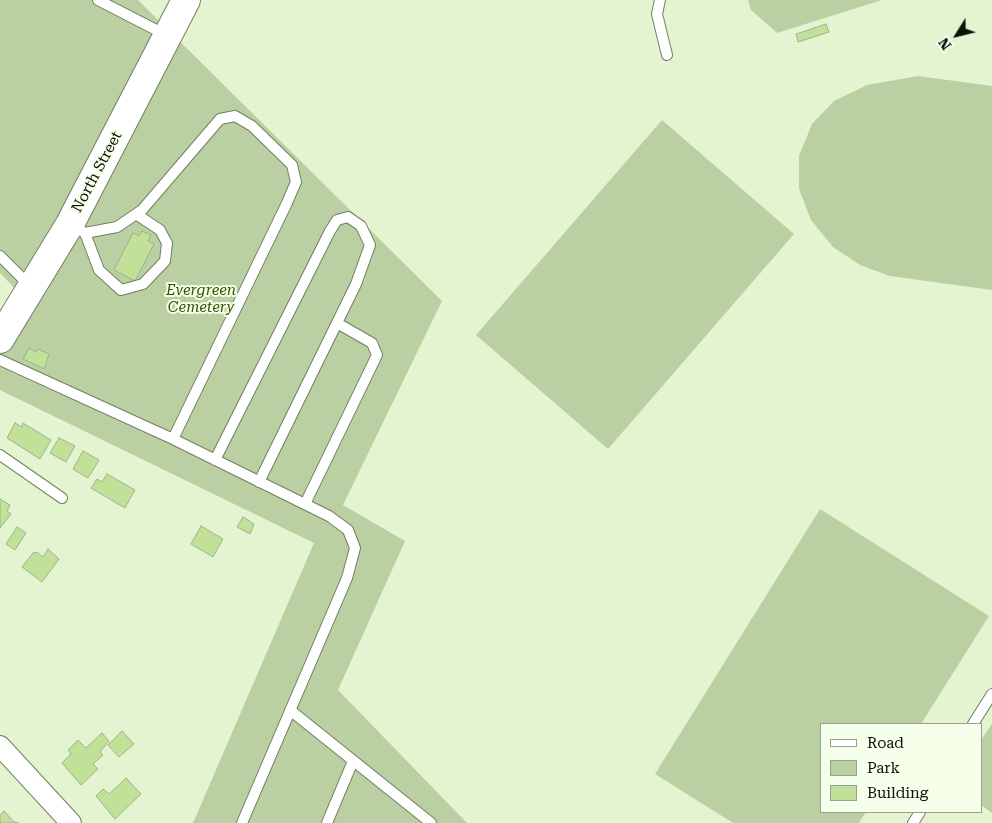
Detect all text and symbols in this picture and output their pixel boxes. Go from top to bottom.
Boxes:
north arrow [932,10,982,60]
text: N [935,35,955,53]
street label: North Street [68,128,126,216]
park label: Evergreen Cemetery [166,282,236,317]
legend [820,723,982,813]
text: Road [867,734,904,752]
text: Park [867,759,900,777]
text: Building [867,784,928,802]

